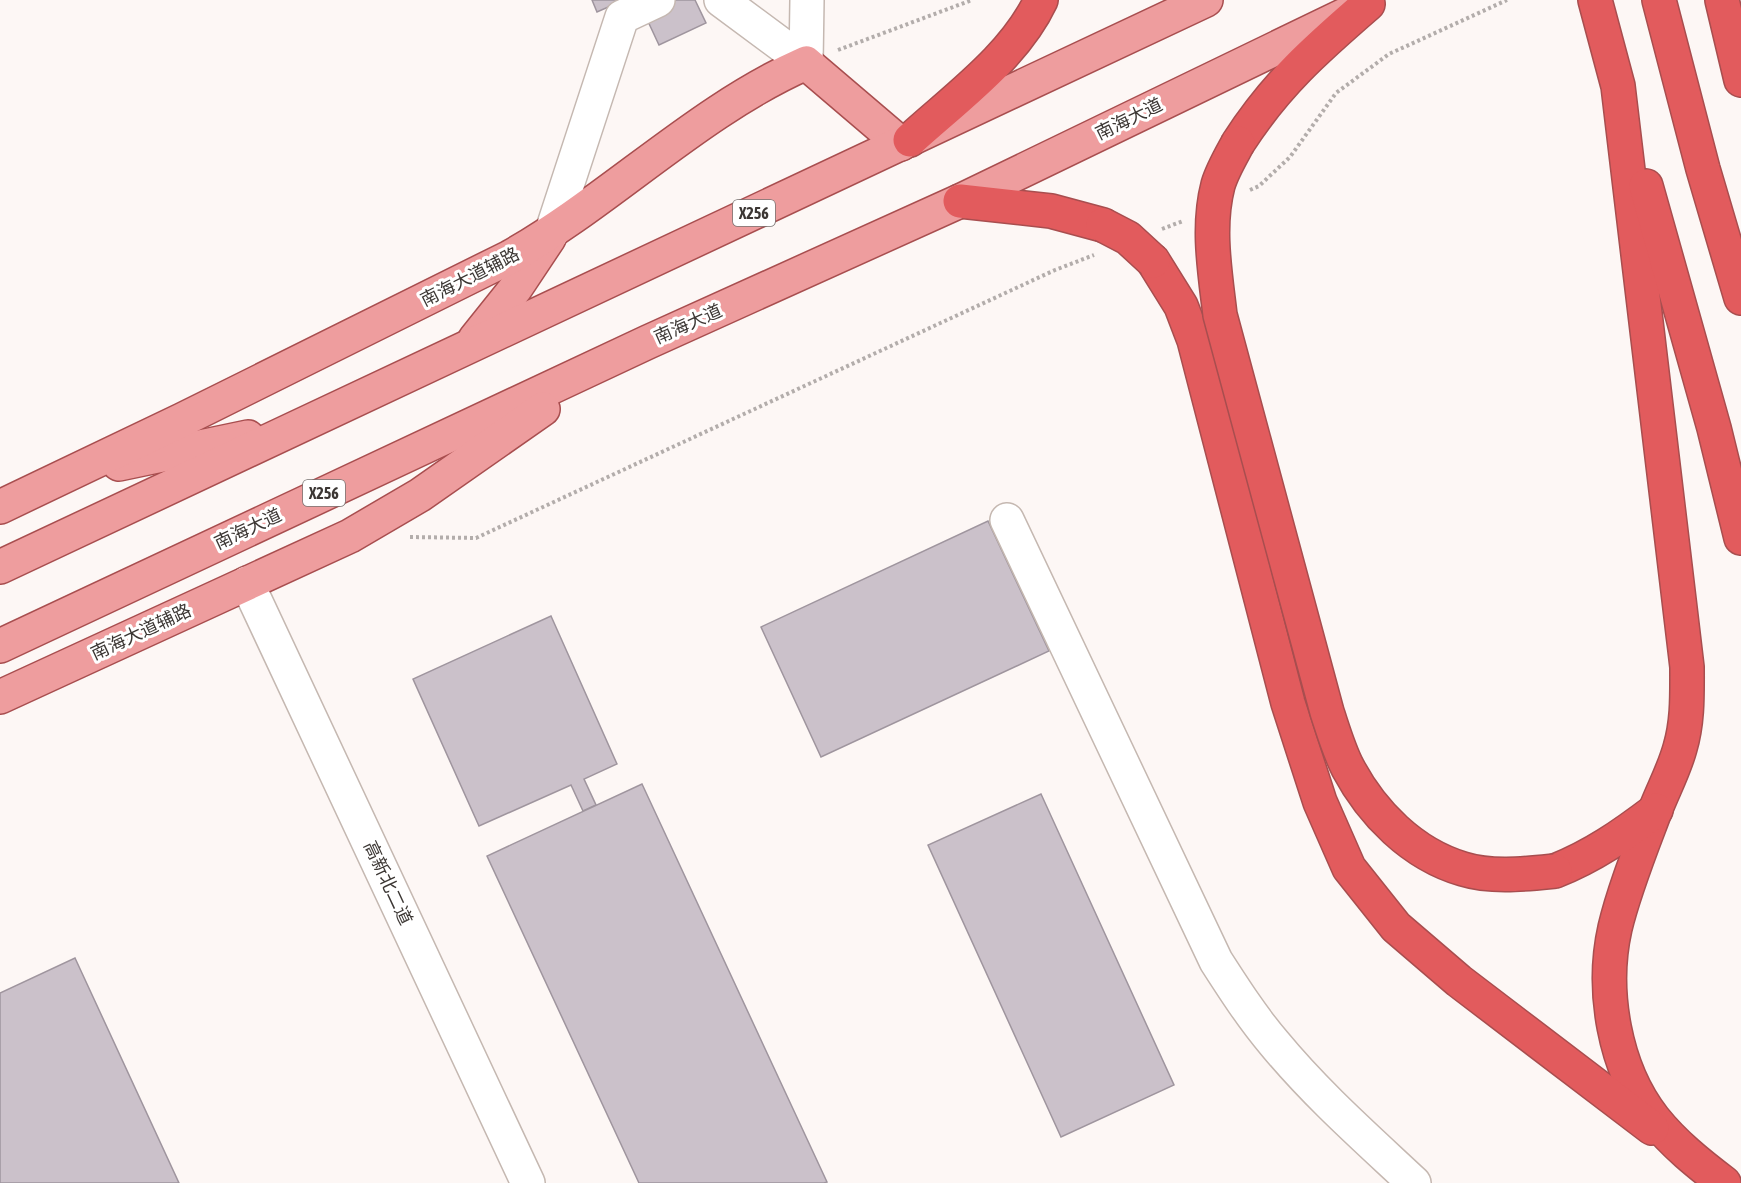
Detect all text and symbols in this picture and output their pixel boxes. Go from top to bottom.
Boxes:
street label: 南海大道 [1092,93,1166,144]
road number: X256 [733,200,775,226]
street label: 南海大道辅路 [417,243,523,310]
street label: 南海大道 [651,299,725,348]
road number: X256 [303,480,345,506]
street label: 南海大道 [211,504,285,553]
street label: 南海大道辅路 [87,599,194,664]
street label: 高新北二道 [360,838,417,928]

